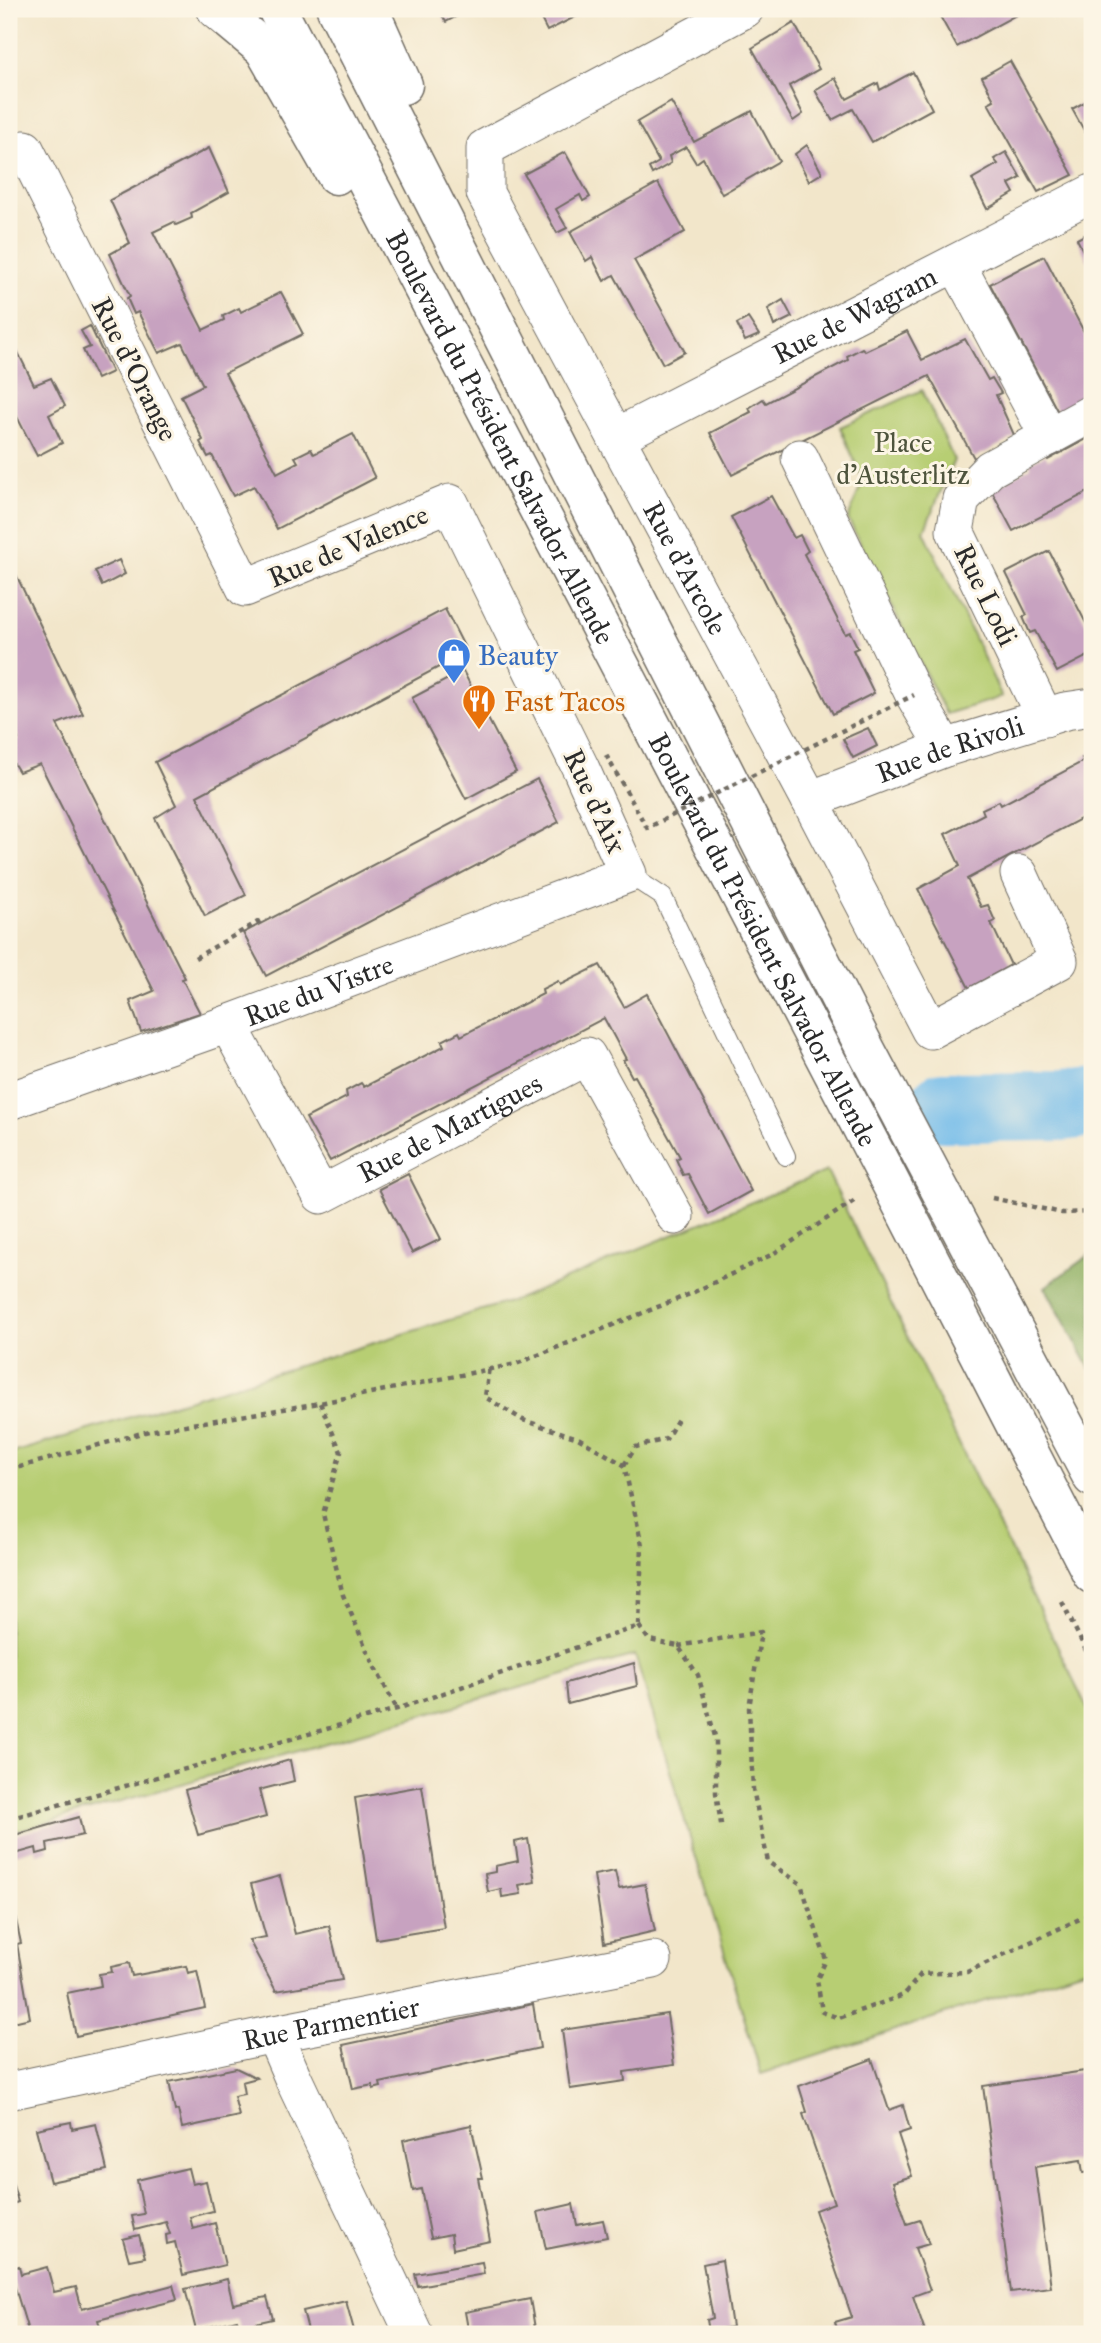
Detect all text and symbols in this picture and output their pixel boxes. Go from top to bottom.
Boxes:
street label: Boulevard du Président Salvador Allende [378,224,623,650]
street label: Rue de Wagram [766,258,942,371]
street label: Rue d'Orange [84,291,186,447]
park label: Place d'Austerlitz [836,425,970,492]
street label: Rue d'Arcole [636,495,736,641]
street label: Rue de Valence [263,497,433,595]
street label: Rue Lodi [946,538,1026,652]
shop icon: Beauty [435,636,473,685]
place label: Beauty [478,638,559,673]
restaurant icon: Fast Tacos [460,682,498,731]
place label: Fast Tacos [504,684,625,719]
street label: Rue de Rivoli [871,707,1028,790]
street label: Boulevard du Président Salvador Allende [641,727,886,1152]
street label: Rue d'Aix [556,743,635,859]
street label: Rue du Vistre [239,946,398,1034]
street label: Rue de Martigues [352,1065,548,1190]
street label: Rue Parmentier [239,1988,423,2058]

